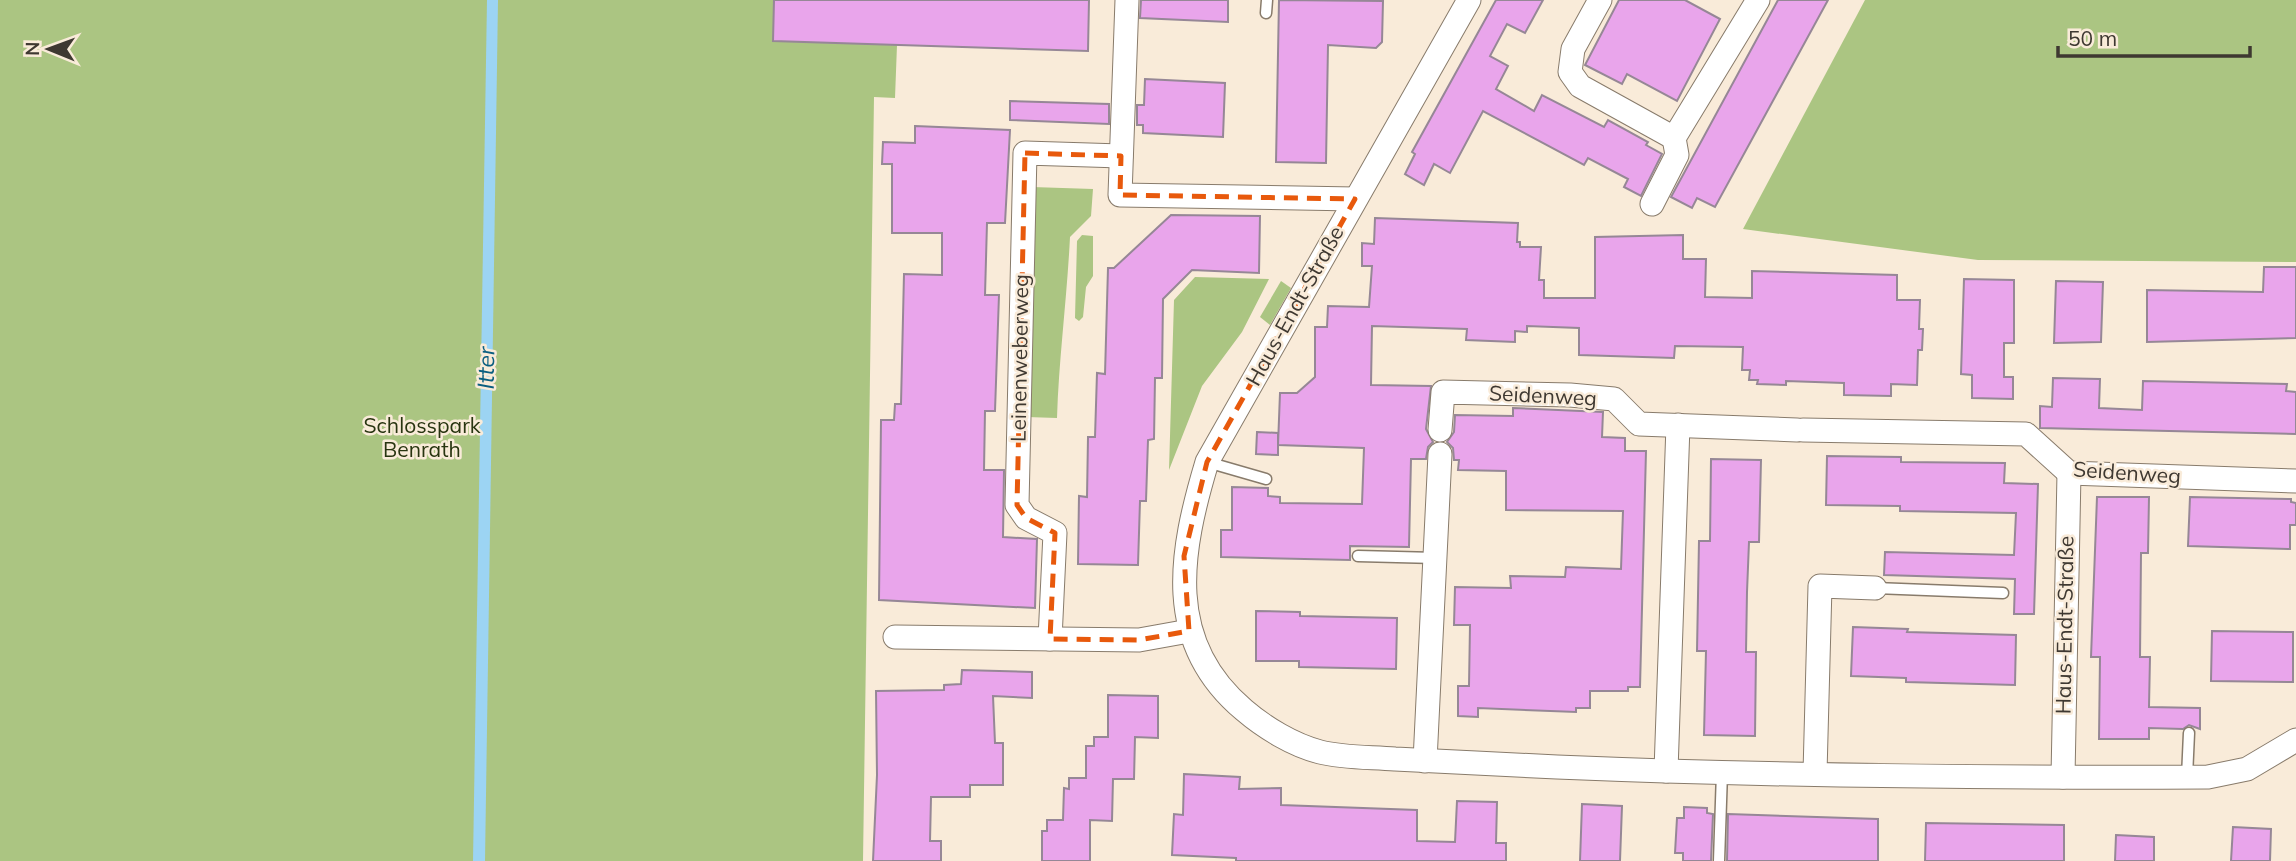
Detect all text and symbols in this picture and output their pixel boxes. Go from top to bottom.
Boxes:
north arrow [14,14,84,84]
scale bar [2058,14,2250,58]
text: 50 m [2068,25,2117,51]
text: N [20,41,44,56]
street label: Haus-Endt-Straße [1240,221,1349,390]
street label: Leinenweberweg [1005,274,1033,442]
water label: Itter [471,345,500,389]
street label: Seidenweg [1488,379,1598,411]
park label: Schlosspark Benrath [363,412,481,462]
street label: Seidenweg [2072,455,2182,489]
street label: Haus-Endt-Straße [2049,536,2079,714]

